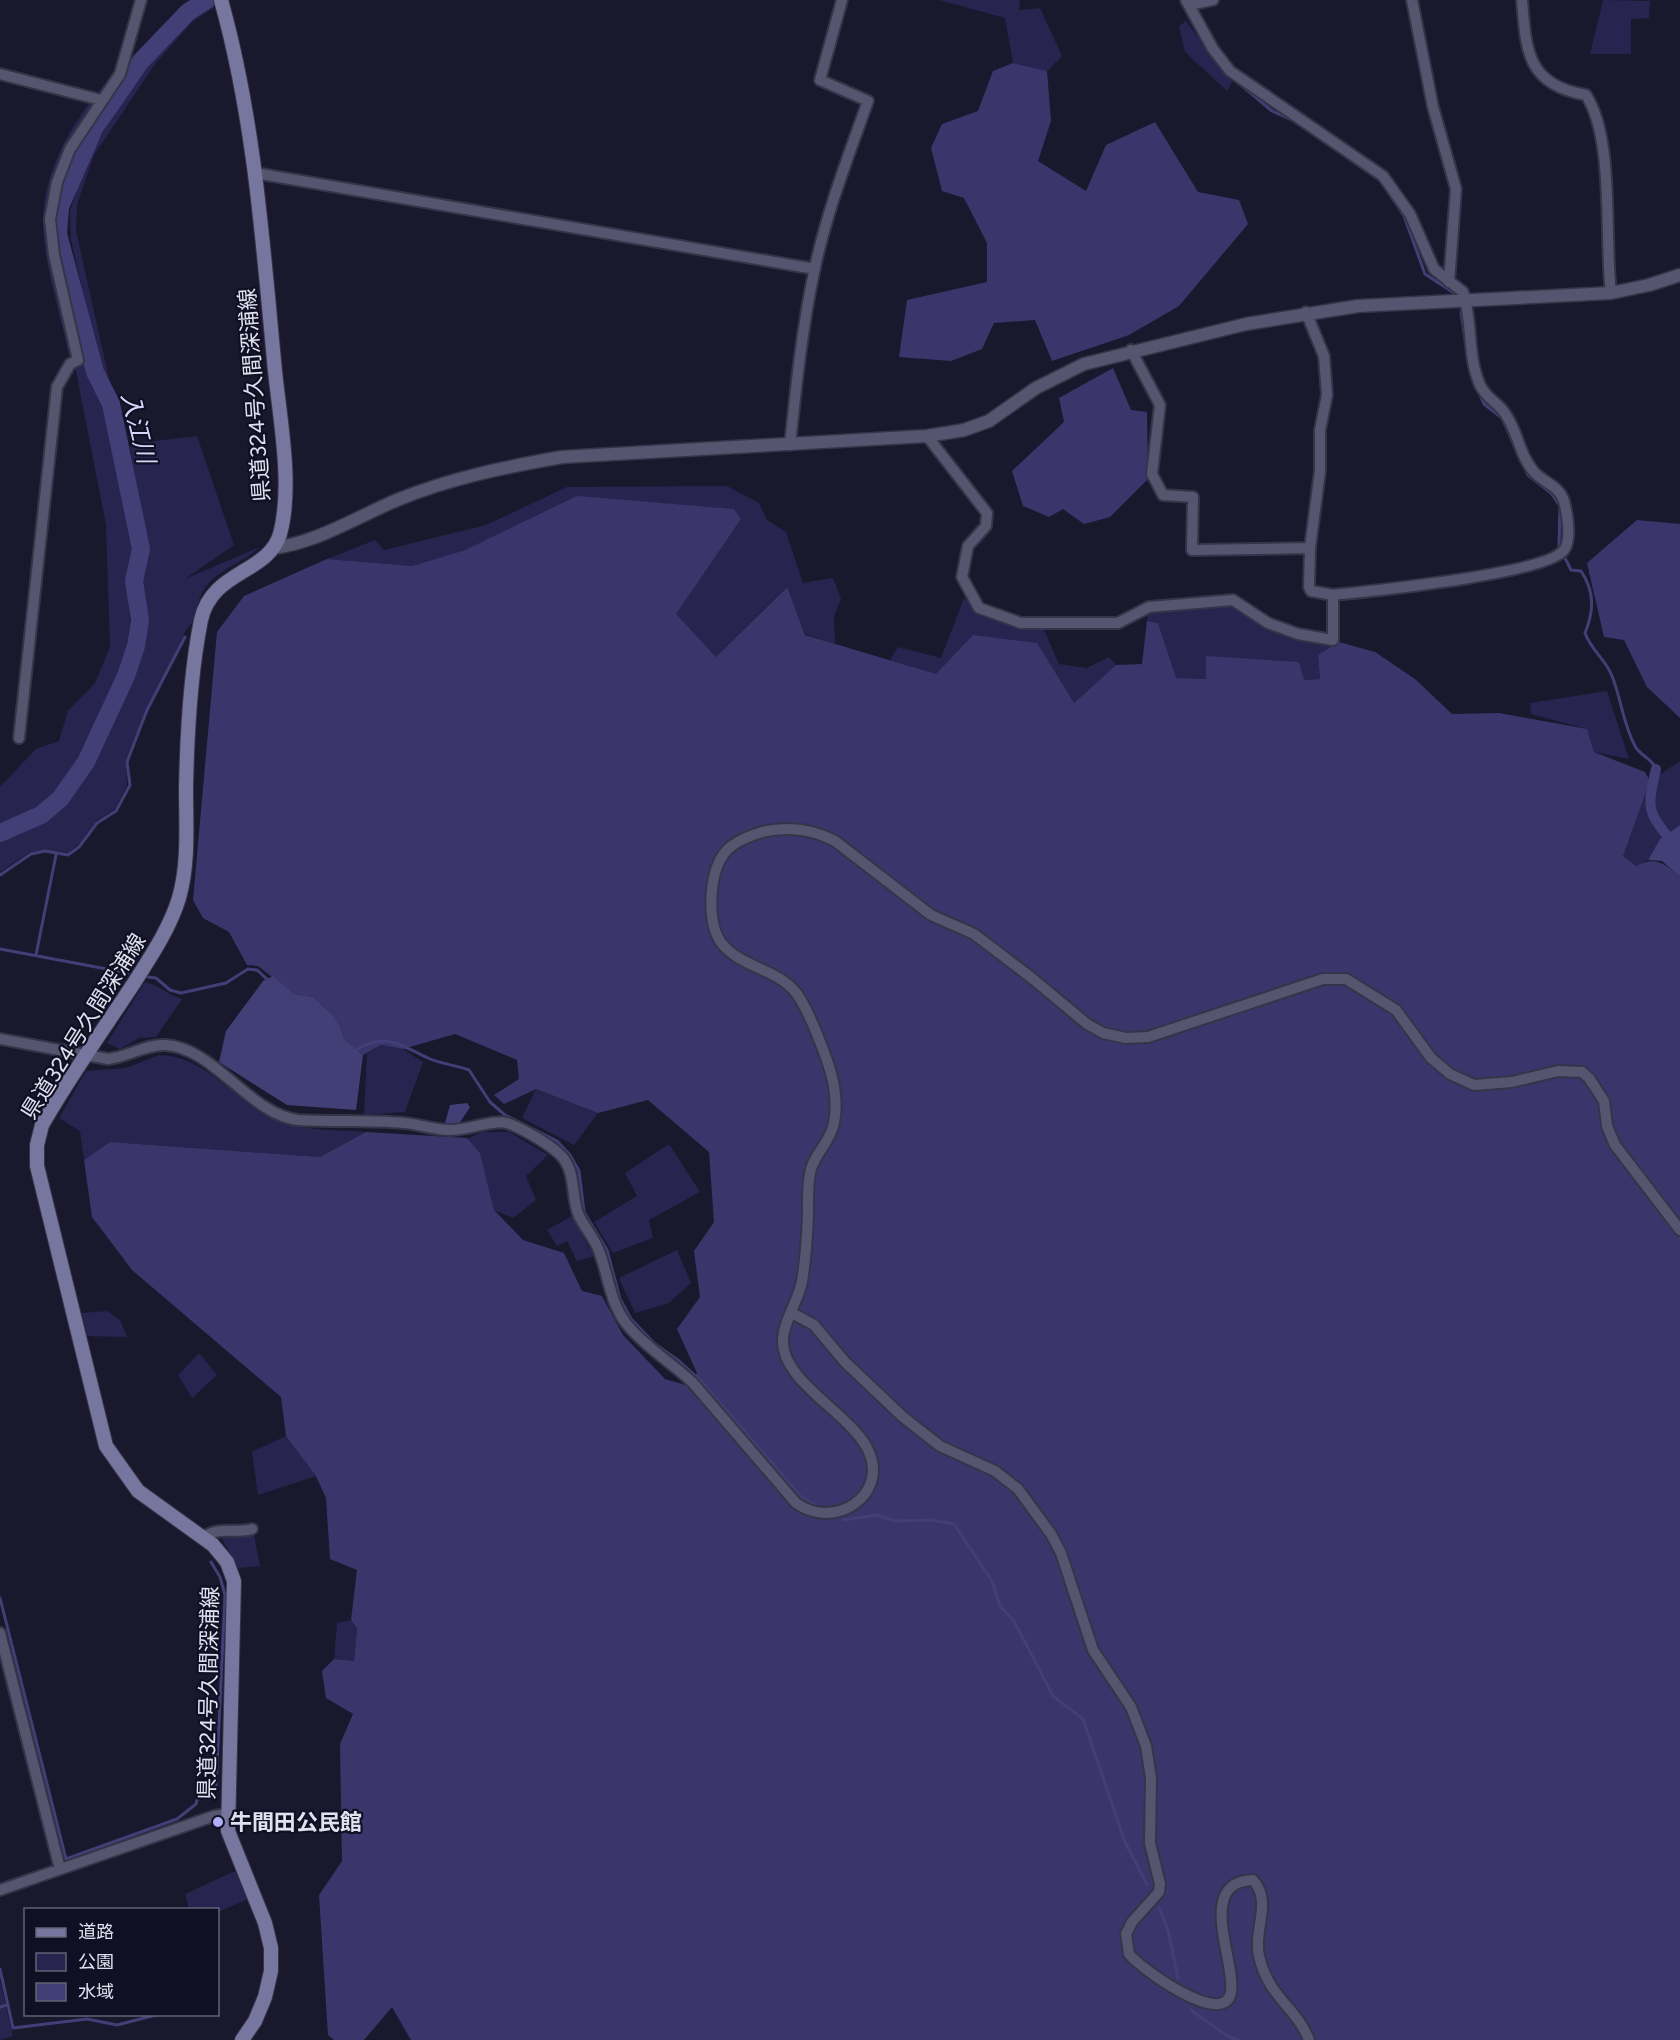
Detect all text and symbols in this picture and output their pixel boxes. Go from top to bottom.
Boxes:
street label: 県道324号久間深浦線 [234,287,275,503]
water label: 入江川 [116,389,162,469]
street label: 県道324号久間深浦線 [15,928,152,1124]
street label: 県道324号久間深浦線 [193,1586,224,1800]
place label: 牛間田公民館 [230,1809,362,1836]
marker: 牛間田公民館 [211,1815,225,1829]
legend [24,1908,219,2016]
text: 道路 [78,1921,114,1943]
text: 公園 [78,1951,114,1973]
text: 水域 [78,1981,114,2003]

